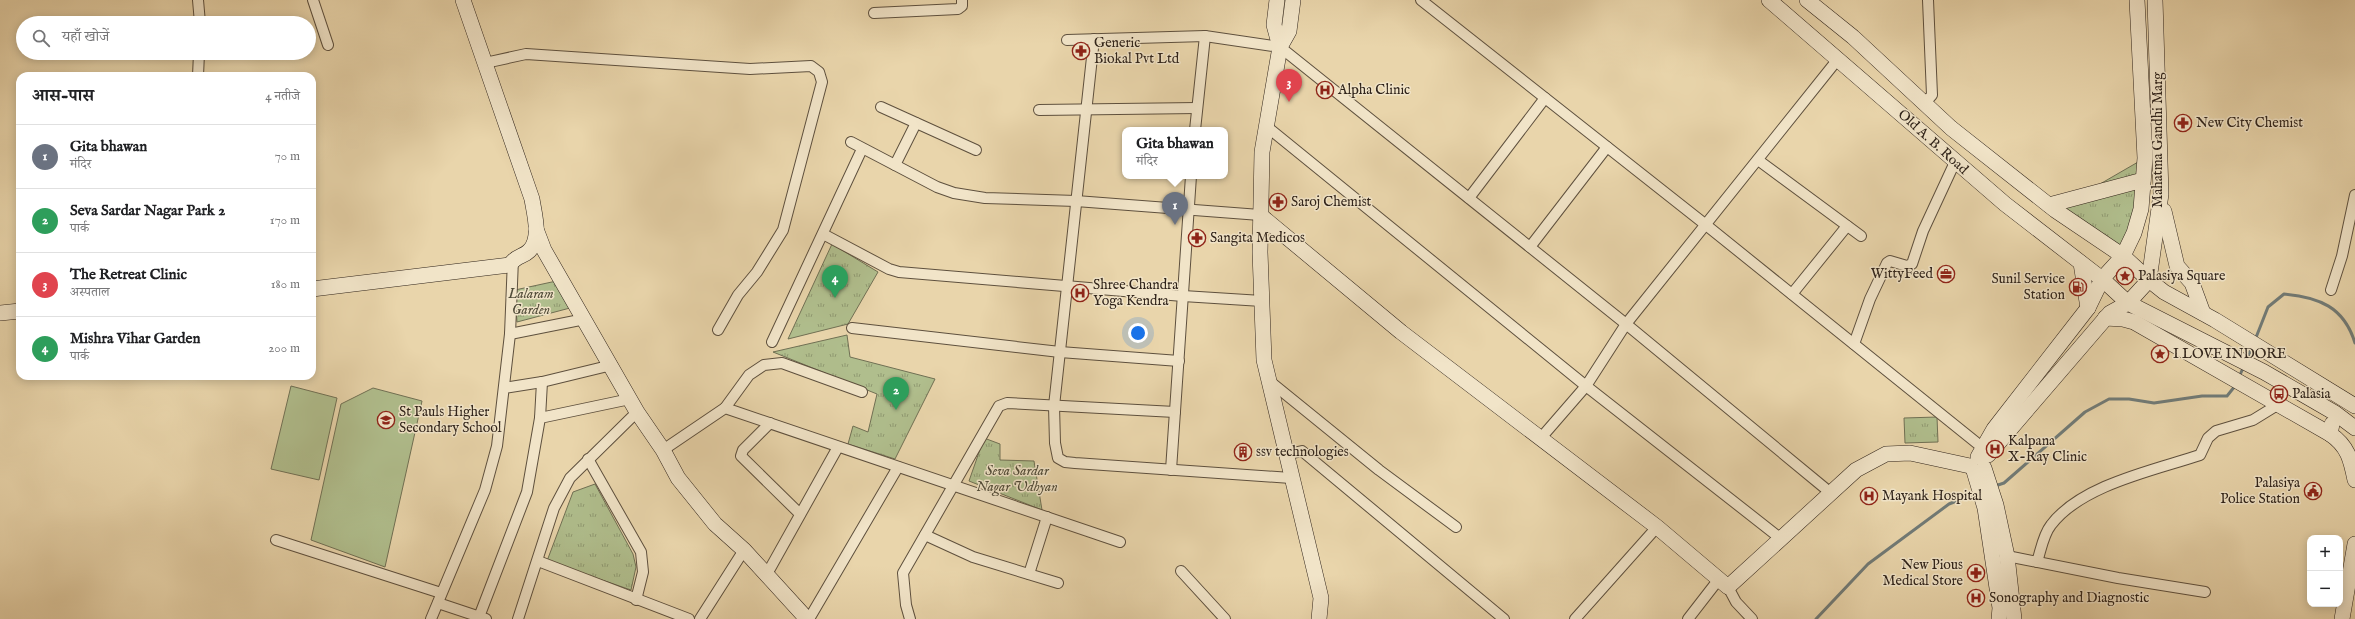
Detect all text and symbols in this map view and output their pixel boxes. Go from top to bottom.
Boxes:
search box [16,16,316,60]
icon: search [30,27,52,49]
text: यहाँ खोजें [62,27,109,46]
place label: Generic Biokal Pvt Ltd [1094,34,1180,68]
pharmacy icon: Generic Biokal Pvt Ltd [1071,41,1091,61]
pin: 3 [1276,69,1302,102]
street label: Mahatma Gandhi Marg [2149,72,2167,208]
hospital icon: Alpha Clinic [1315,80,1335,100]
place label: Alpha Clinic [1337,81,1410,99]
text: आस-पास [32,86,94,107]
text: 4 नतीजे [265,88,300,105]
street label: Old A. B. Road [1894,106,1972,179]
pharmacy icon: New City Chemist [2173,113,2193,133]
place label: New City Chemist [2196,114,2303,132]
popup [1122,127,1228,179]
text: Gita bhawan [1136,134,1214,153]
text: Gita bhawan [70,137,147,156]
text: 1 [43,148,47,165]
text: 70 m [275,148,300,165]
text: मंदिर [1136,153,1158,170]
text: मंदिर [70,156,91,173]
pin: 1 [1162,192,1188,225]
pharmacy icon: Saroj Chemist [1268,192,1288,212]
place label: Saroj Chemist [1291,193,1372,211]
text: Seva Sardar Nagar Park 2 [70,201,225,220]
text: 2 [42,212,48,229]
text: 170 m [270,212,300,229]
text: पार्क [70,220,89,237]
pharmacy icon: Sangita Medicos [1187,228,1207,248]
place label: Sangita Medicos [1210,229,1305,247]
office icon: WittyFeed [1936,264,1956,284]
text: The Retreat Clinic [70,265,187,284]
pin: 4 [822,265,848,298]
place label: WittyFeed [1871,265,1934,283]
place icon: Palasiya Square [2115,266,2135,286]
place label: Palasiya Square [2138,267,2226,285]
place label: Sunil Service Station [1991,270,2066,304]
text: 3 [43,276,47,293]
text: 180 m [271,276,300,293]
place label: Shree Chandra Yoga Kendra [1093,276,1179,310]
fuel station icon: Sunil Service Station [2068,277,2088,297]
hospital icon: Shree Chandra Yoga Kendra [1070,283,1090,303]
text: अस्पताल [70,284,110,301]
park label: Lalaram Garden [507,285,554,319]
your location [1128,323,1148,343]
text: Mishra Vihar Garden [70,329,201,348]
text: 4 [42,340,48,357]
text: 200 m [268,340,300,357]
place icon: I LOVE INDORE [2150,344,2170,364]
place label: I LOVE INDORE [2173,345,2287,363]
text: पार्क [70,348,89,365]
pin: 2 [883,377,909,410]
bus stop icon: Palasia [2269,384,2289,404]
place label: Palasia [2292,385,2332,403]
place label: St Pauls Higher Secondary School [399,403,502,437]
school or university icon: St Pauls Higher Secondary School [376,410,396,430]
place label: Kalpana X-Ray Clinic [2008,432,2087,466]
hospital icon: Kalpana X-Ray Clinic [1985,439,2005,459]
building icon: ssv technologies [1233,442,1253,462]
place label: ssv technologies [1256,443,1349,461]
park label: Seva Sardar Nagar Udhyan [976,462,1058,497]
place label: Palasiya Police Station [2220,474,2301,508]
public building icon: Palasiya Police Station [2303,481,2323,501]
hospital icon: Mayank Hospital [1859,486,1879,506]
place label: Mayank Hospital [1882,487,1982,505]
map controls [2307,535,2343,607]
button: + [2307,535,2343,571]
place label: New Pious Medical Store [1882,556,1964,590]
pharmacy icon: New Pious Medical Store [1966,563,1986,583]
button: − [2307,571,2343,607]
hospital icon: Sonography and Diagnostic [1966,588,1986,608]
place label: Sonography and Diagnostic [1989,589,2149,607]

